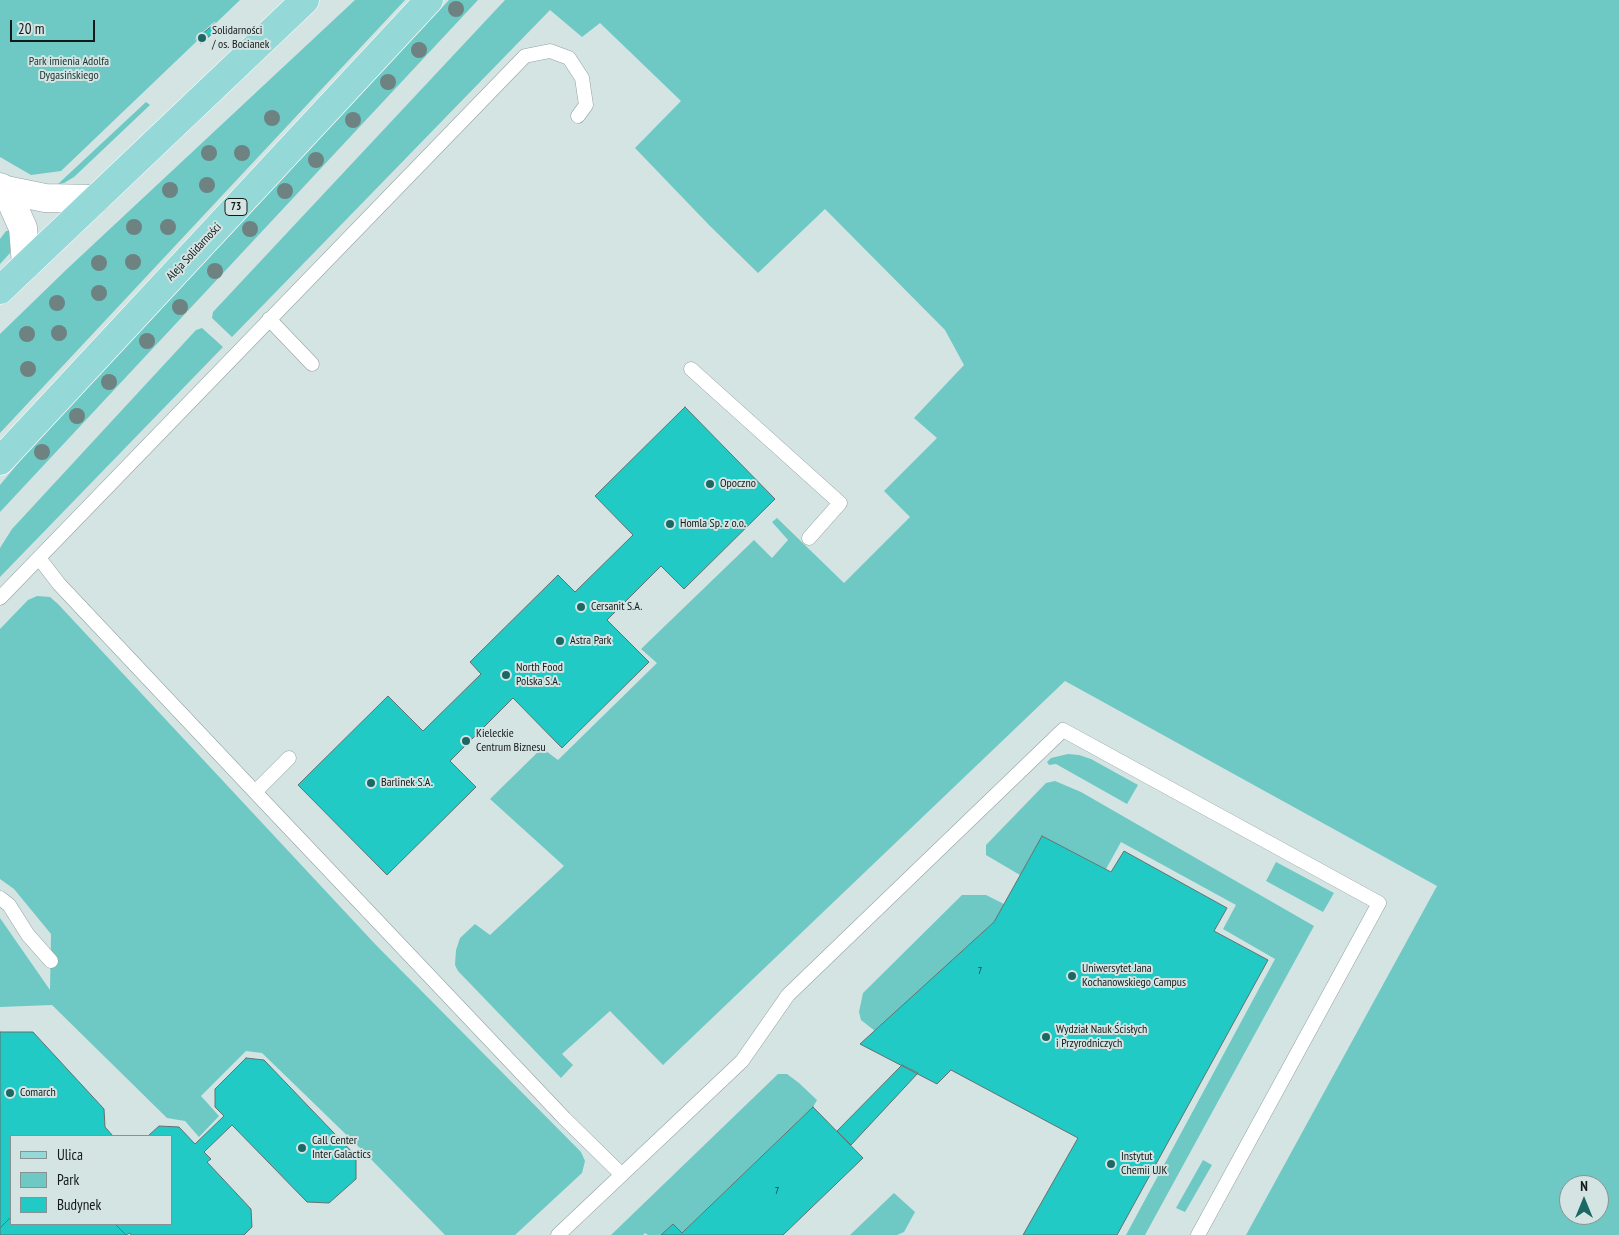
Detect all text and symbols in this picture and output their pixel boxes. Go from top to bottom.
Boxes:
scale bar [12,10,98,42]
text: 20 m [18,19,44,38]
place label: Solidarności / os. Bocianek [212,24,269,52]
marker: Solidarności / os. Bocianek [196,32,208,44]
park label: Park imienia Adolfa Dygasińskiego [29,55,109,83]
road number: 73 [225,198,247,216]
street label: Aleja Solidarności [164,220,224,284]
place label: Opoczno [720,477,756,491]
marker: Opoczno [704,478,716,490]
place label: Homla Sp. z o.o. [680,517,746,531]
marker: Homla Sp. z o.o. [664,518,676,530]
place label: Cersanit S.A. [591,600,642,614]
marker: Cersanit S.A. [575,601,587,613]
place label: Astra Park [570,634,611,648]
marker: Astra Park [554,635,566,647]
place label: North Food Polska S.A. [516,661,563,689]
marker: North Food Polska S.A. [500,669,512,681]
place label: Kieleckie Centrum Biznesu [476,727,546,755]
marker: Kieleckie Centrum Biznesu [460,735,472,747]
place label: Barlinek S.A. [381,776,433,790]
marker: Barlinek S.A. [365,777,377,789]
place label: Uniwersytet Jana Kochanowskiego Campus [1082,962,1186,990]
house number: 7 [978,965,982,977]
marker: Uniwersytet Jana Kochanowskiego Campus [1066,970,1078,982]
place label: Wydział Nauk Ścisłych i Przyrodniczych [1056,1023,1147,1051]
marker: Wydział Nauk Ścisłych i Przyrodniczych [1040,1031,1052,1043]
place label: Comarch [20,1086,56,1100]
marker: Comarch [4,1087,16,1099]
place label: Call Center Inter Galactics [312,1134,371,1162]
legend [10,1135,172,1225]
marker: Call Center Inter Galactics [296,1142,308,1154]
text: Ulica [57,1145,83,1164]
place label: Instytut Chemii UJK [1121,1150,1167,1178]
marker: Instytut Chemii UJK [1105,1158,1117,1170]
text: Park [57,1170,79,1189]
north arrow [1559,1175,1609,1225]
text: N [1580,1177,1588,1195]
house number: 7 [775,1185,779,1197]
text: Budynek [57,1195,101,1214]

